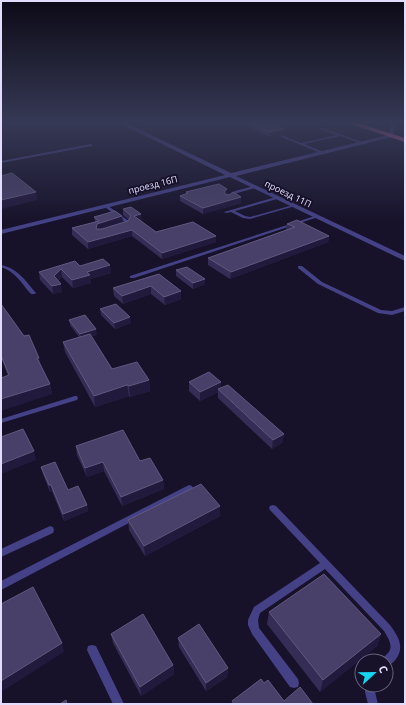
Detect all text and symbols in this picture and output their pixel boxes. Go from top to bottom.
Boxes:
street label: проезд 16П [127,172,179,197]
street label: проезд 11П [263,177,314,210]
north arrow [354,653,394,693]
text: С [375,663,392,675]

